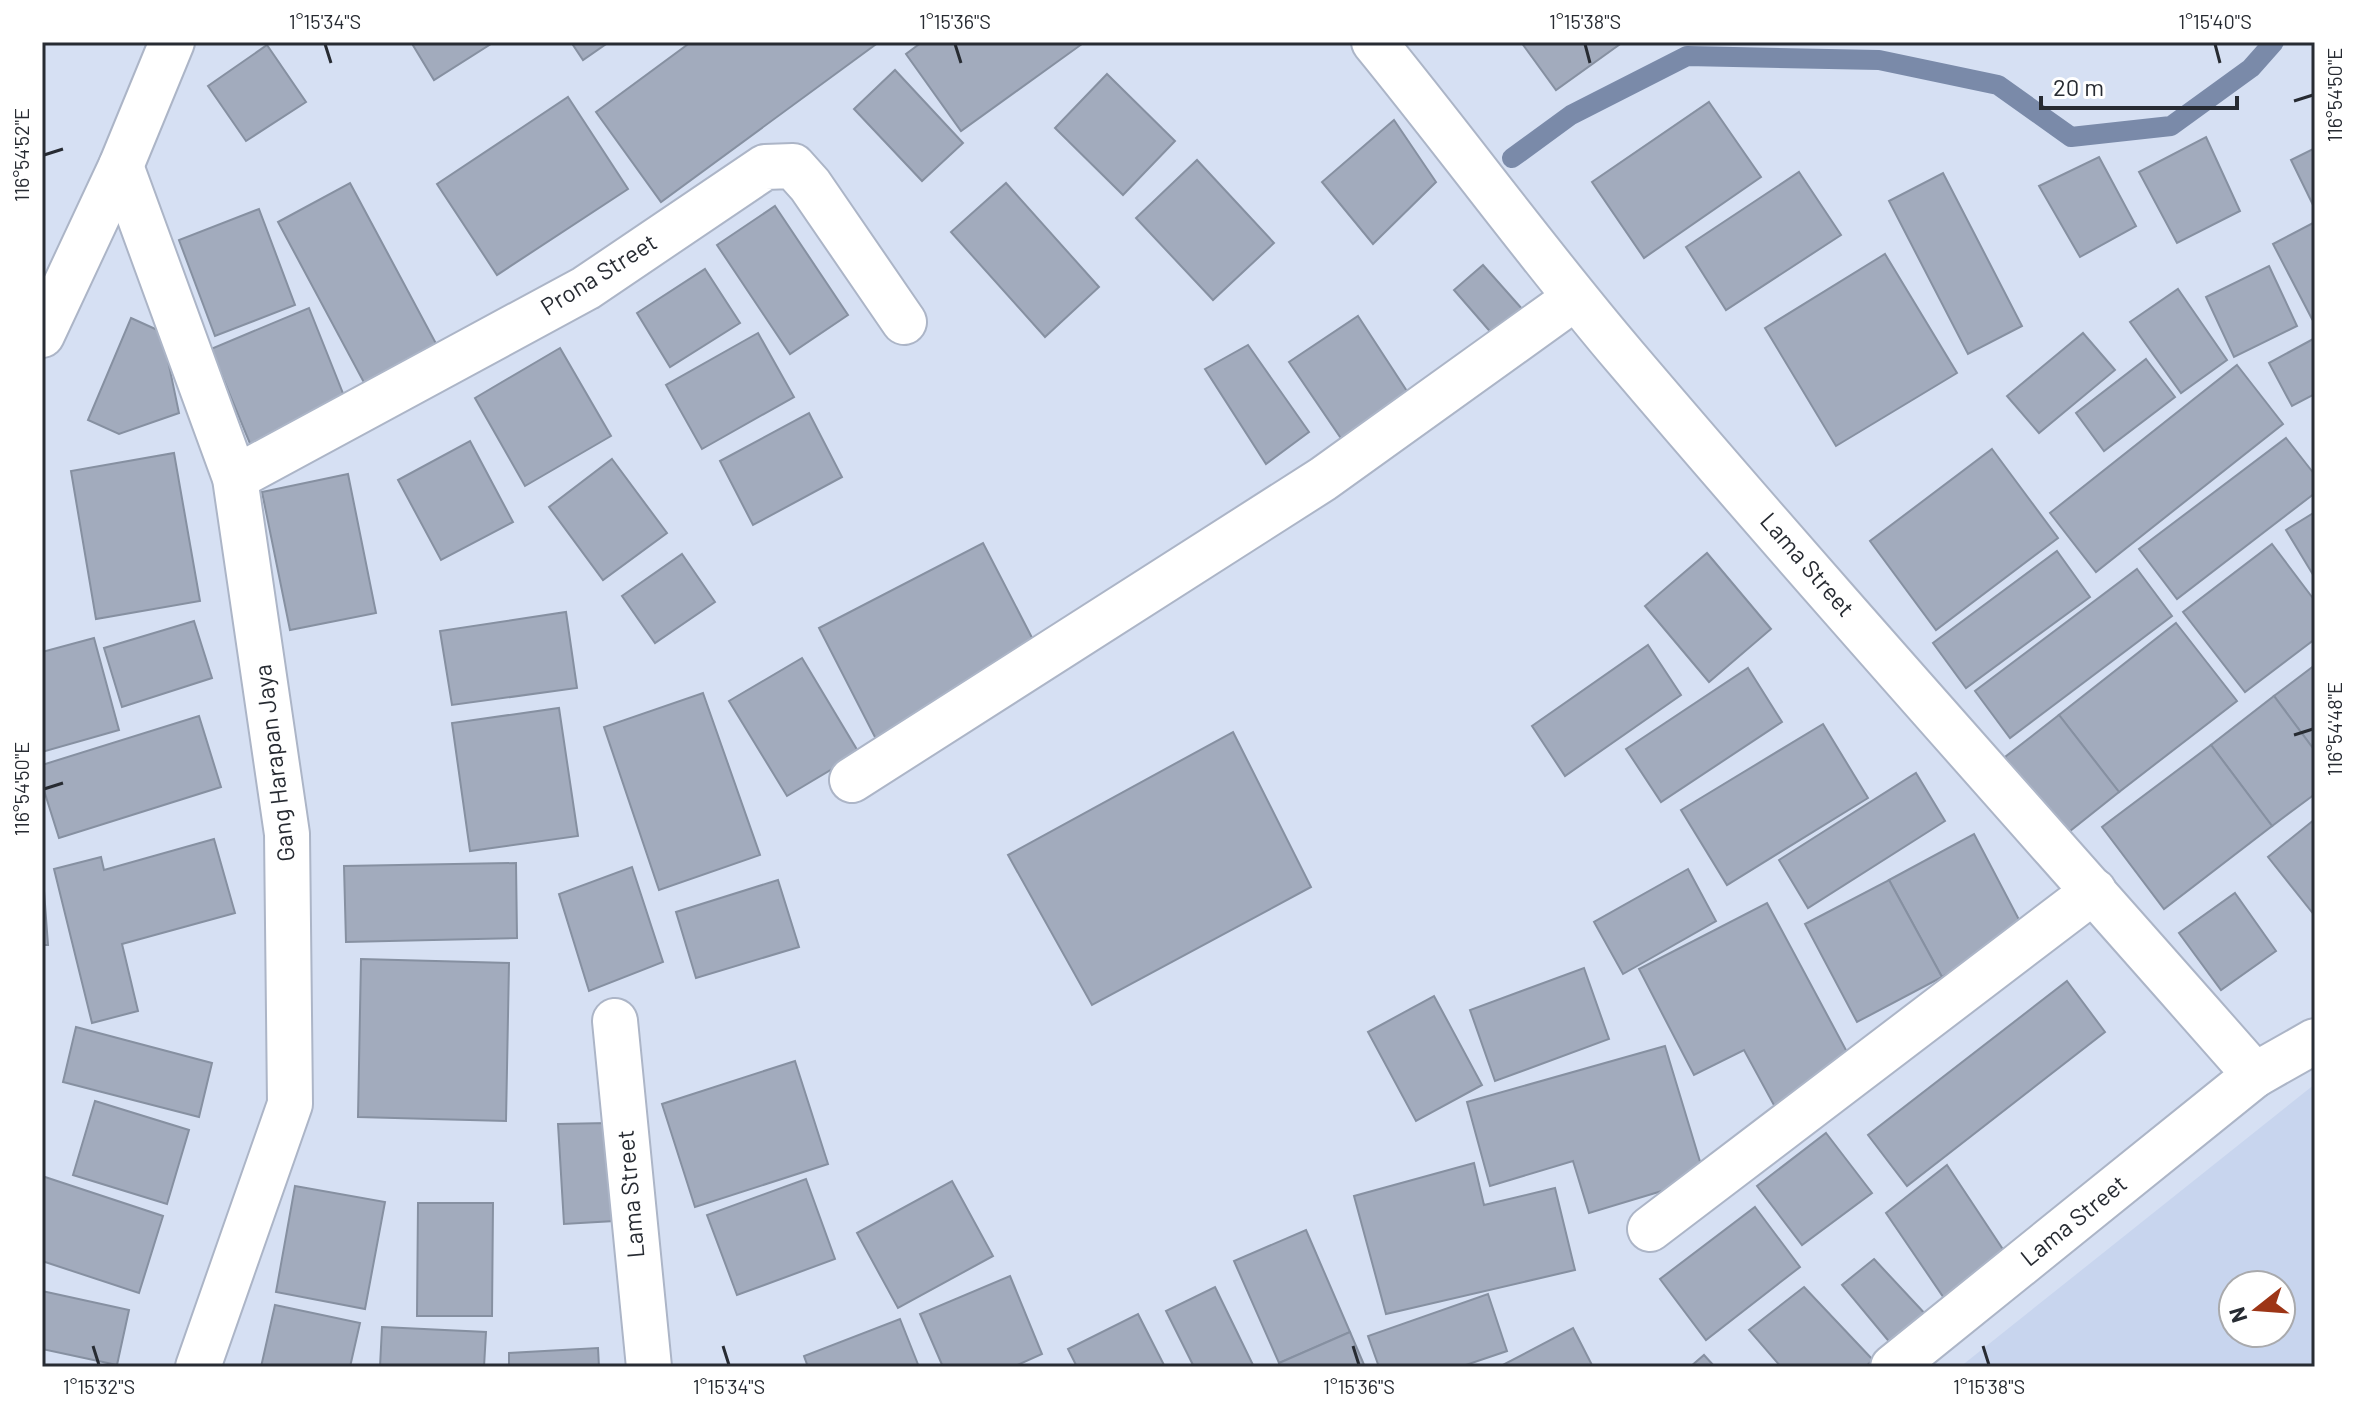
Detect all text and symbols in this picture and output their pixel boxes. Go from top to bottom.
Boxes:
text: 1°15'34"S [289,9,361,33]
text: 1°15'36"S [919,9,991,33]
text: 1°15'38"S [1549,9,1621,33]
text: 1°15'40"S [2178,9,2252,33]
text: 116°54'50"E [2322,48,2346,142]
scale bar [2041,60,2237,110]
text: 20 m [2053,72,2104,101]
text: 116°54'52"E [9,108,33,202]
street label: Prona Street [535,227,662,321]
street label: Lama Street [1755,506,1861,622]
street label: Gang Harapan Jaya [247,663,300,863]
text: 116°54'48"E [2322,682,2346,776]
text: 116°54'50"E [9,742,33,836]
street label: Lama Street [609,1129,650,1259]
street label: Lama Street [2014,1168,2132,1271]
north arrow [2217,1269,2297,1349]
text: N [2222,1304,2251,1326]
text: 1°15'32"S [63,1374,135,1398]
text: 1°15'34"S [693,1374,765,1398]
text: 1°15'36"S [1323,1374,1395,1398]
text: 1°15'38"S [1953,1374,2025,1398]

